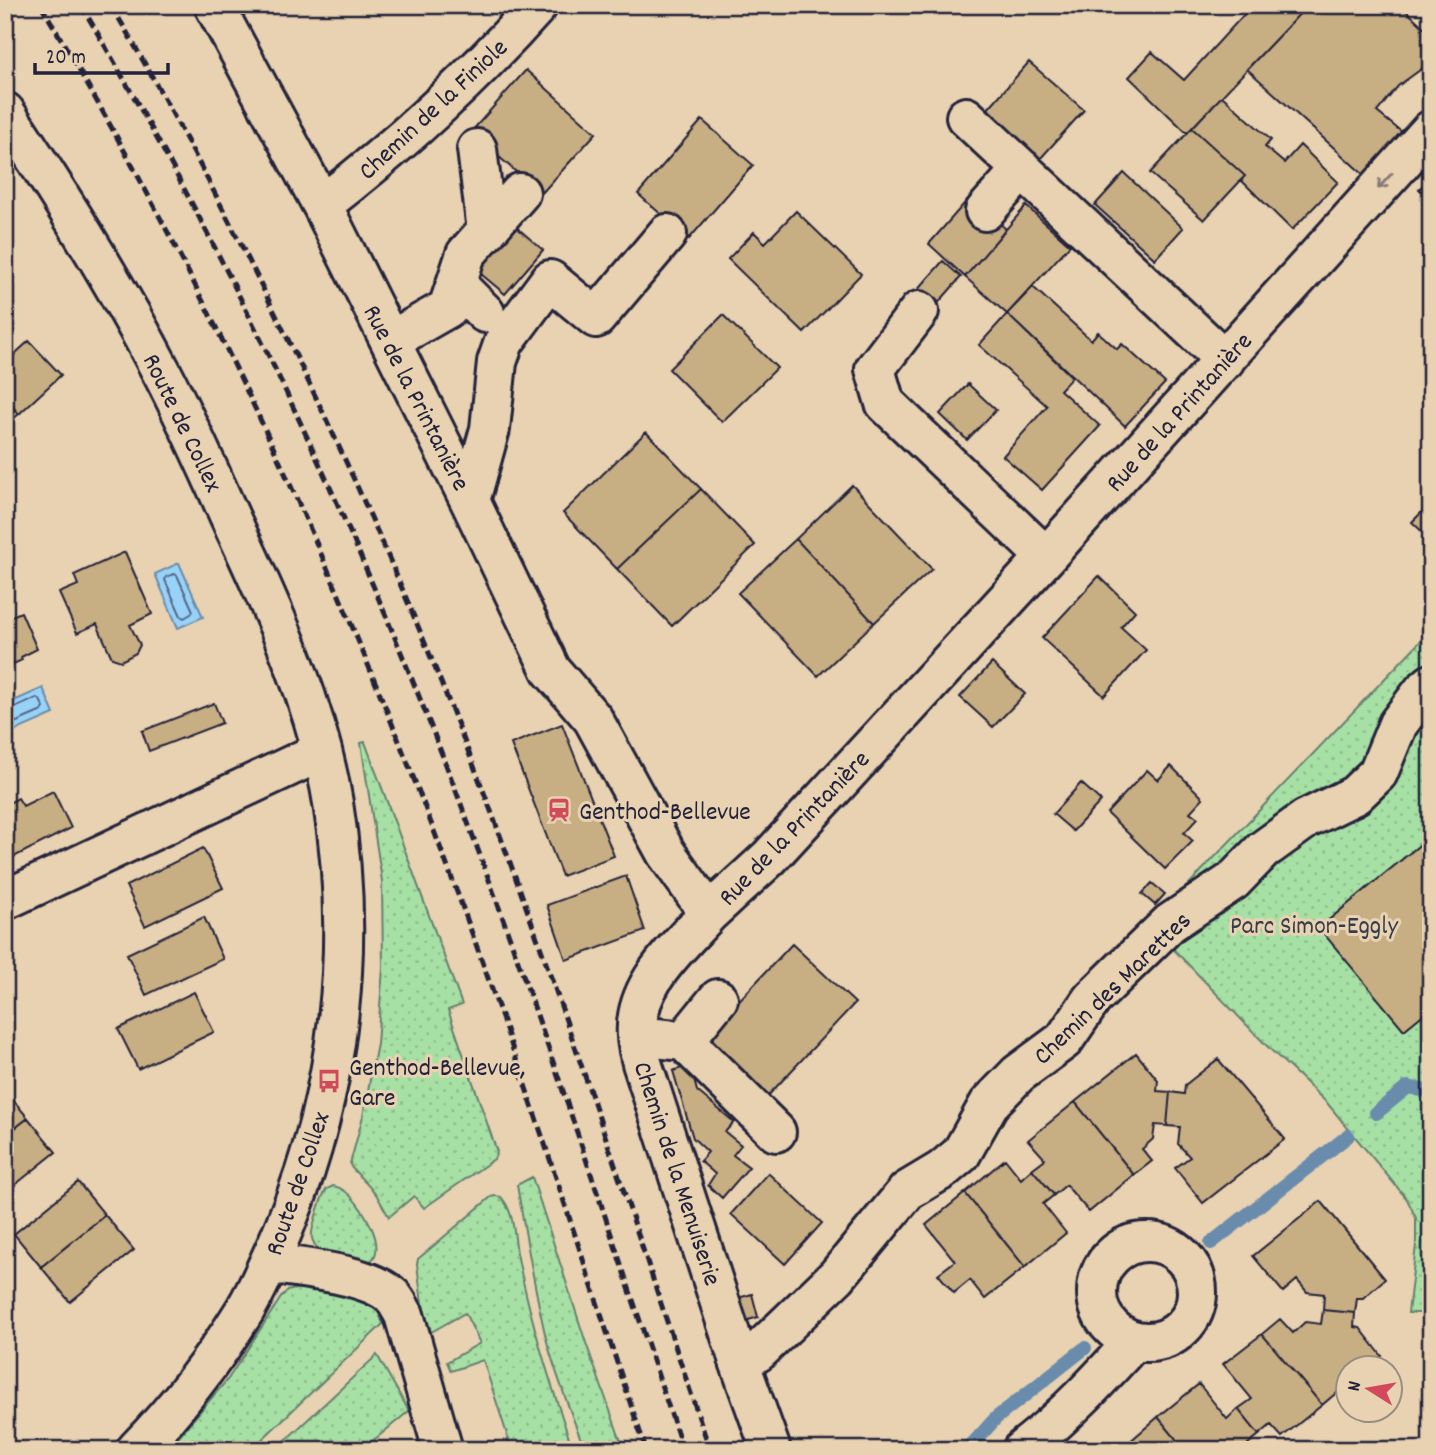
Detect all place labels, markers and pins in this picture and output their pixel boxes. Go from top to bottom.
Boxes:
place label: Genthod-Bellevue [579,795,751,832]
station icon: Genthod-Bellevue [545,796,573,824]
place label: Genthod-Bellevue, Gare [349,1051,526,1118]
bus stop icon: Genthod-Bellevue, Gare [315,1067,343,1095]

